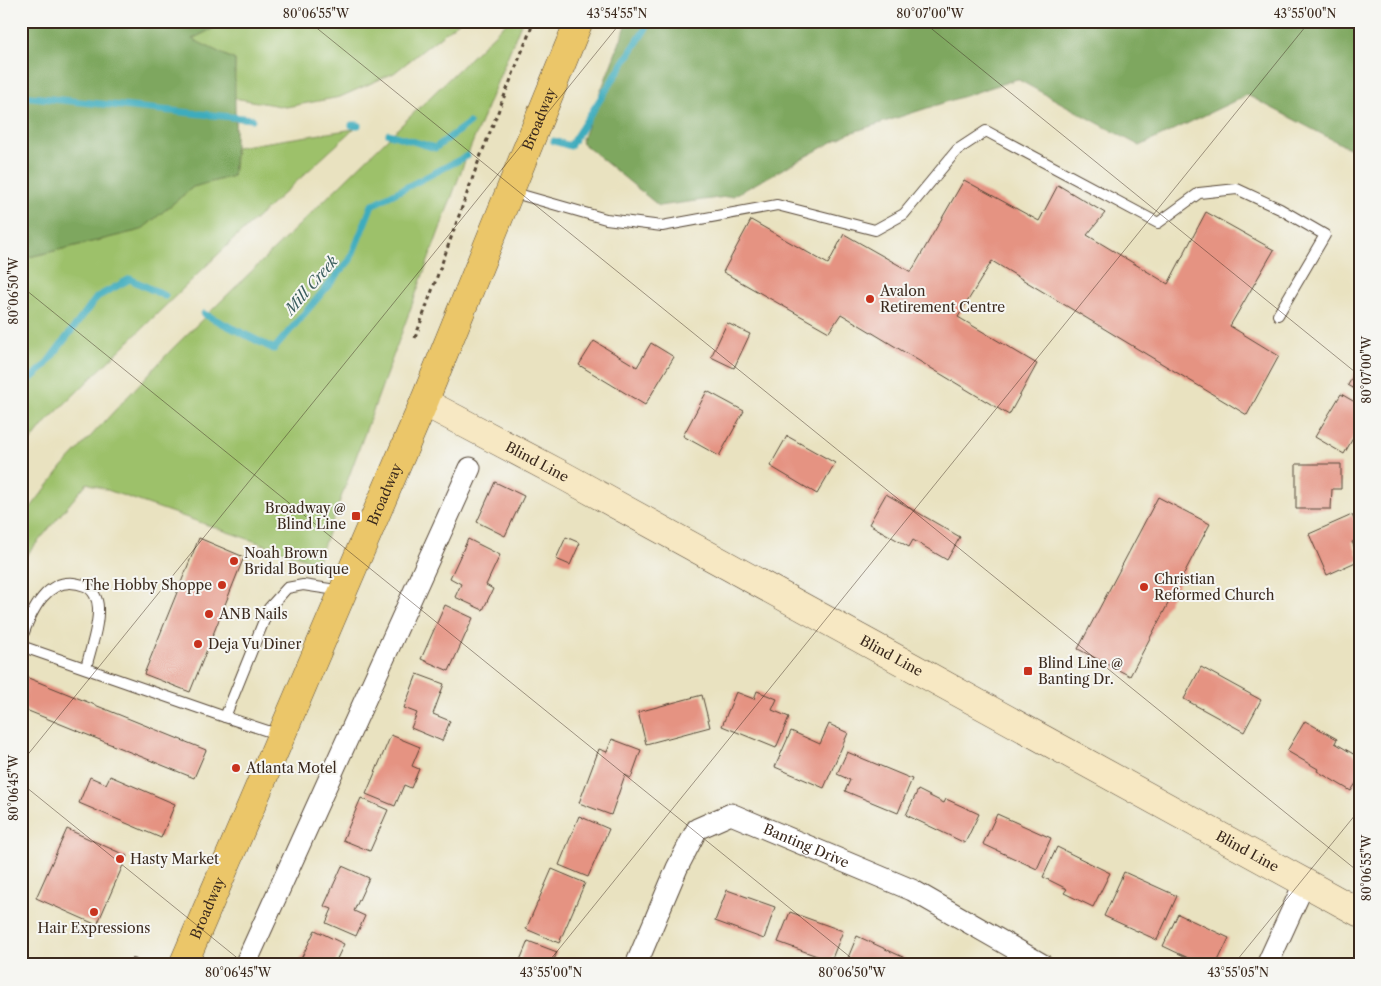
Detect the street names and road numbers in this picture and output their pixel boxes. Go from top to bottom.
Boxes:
street label: Broadway [518,85,560,153]
street label: Blind Line [502,438,572,486]
street label: Broadway [363,460,406,528]
street label: Blind Line [857,631,926,680]
street label: Banting Drive [761,820,852,872]
street label: Blind Line [1213,827,1282,876]
street label: Broadway [186,874,229,942]

